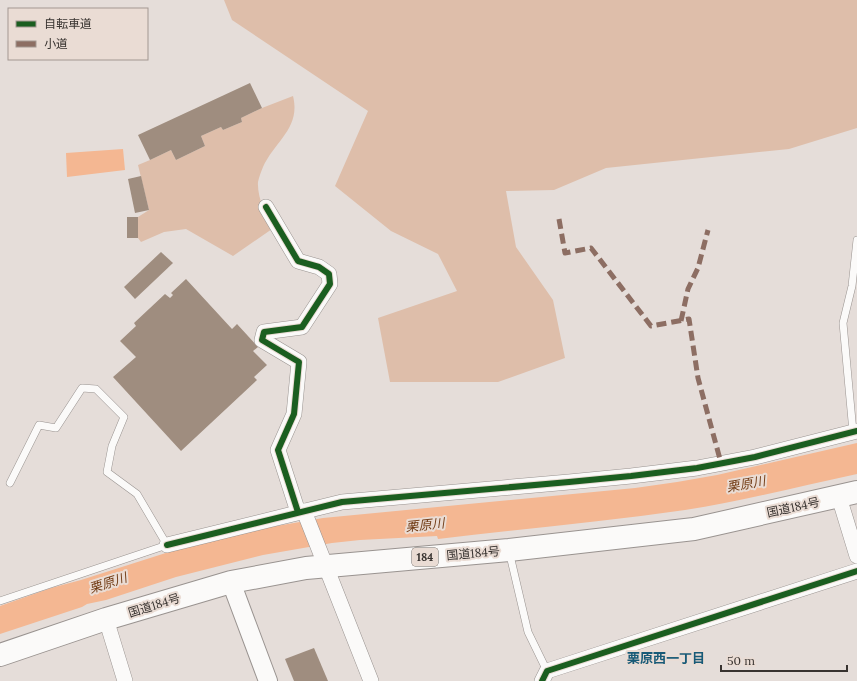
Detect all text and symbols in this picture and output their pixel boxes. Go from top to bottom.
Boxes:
legend [8,8,148,60]
text: 自転車道 [44,16,92,31]
text: 小道 [44,36,68,51]
water label: 栗原川 [725,472,769,496]
street label: 国道184号 [765,494,821,520]
water label: 栗原川 [405,514,447,535]
street label: 国道184号 [446,543,500,563]
road number: 184 [412,548,438,566]
water label: 栗原川 [87,568,131,597]
street label: 国道184号 [126,590,182,620]
scale bar [721,647,847,673]
district label: 栗原西一丁目 [627,650,705,667]
text: 50 m [727,653,755,668]

